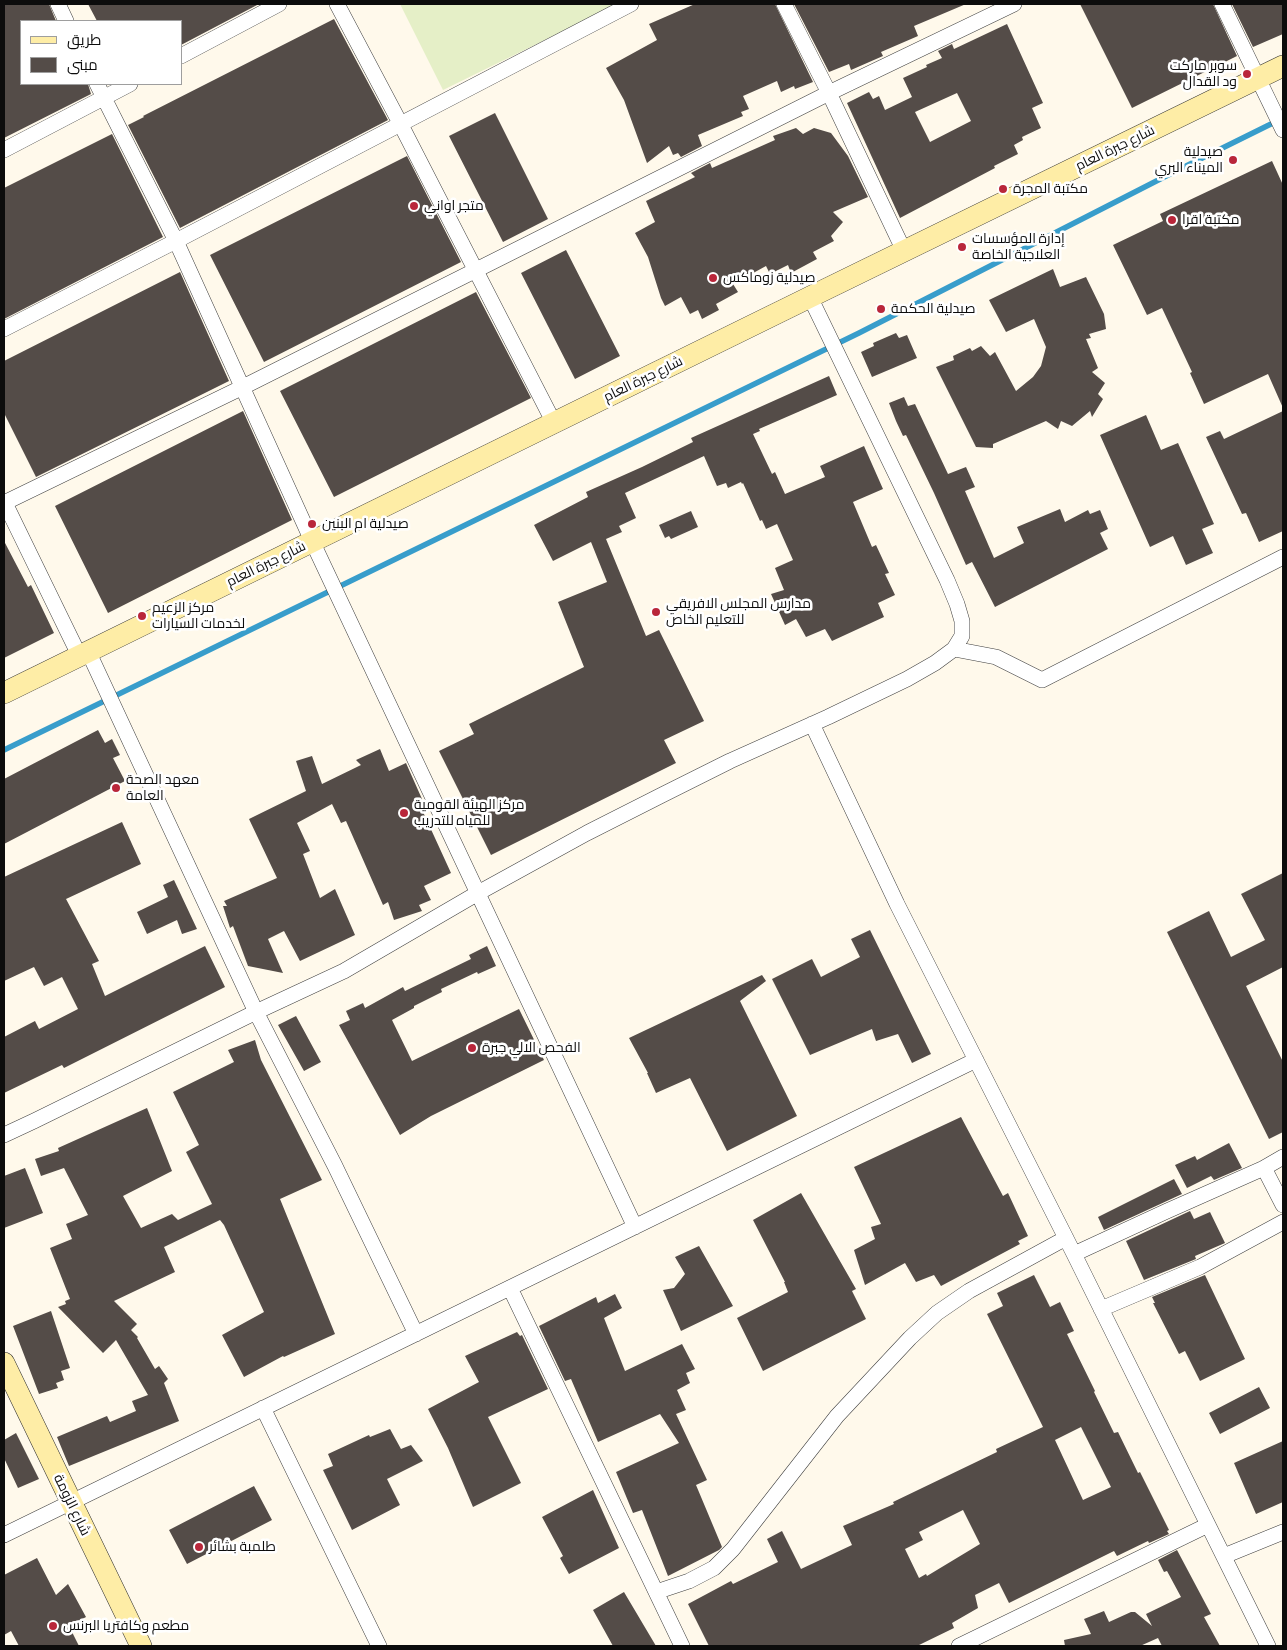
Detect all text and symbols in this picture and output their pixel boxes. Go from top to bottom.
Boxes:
legend [20,20,182,85]
text: طريق [67,32,101,48]
text: مبنى [67,57,98,73]
place label: سوبر ماركت ود القدال [1170,58,1237,90]
marker: سوبر ماركت ود القدال [1241,68,1253,80]
street label: شارع جبرة العام [1073,122,1157,174]
place label: صيدلية الميناء البري [1155,144,1223,176]
marker: صيدلية الميناء البري [1227,154,1239,166]
place label: مكتبة المجرة [1013,181,1088,197]
marker: مكتبة المجرة [997,183,1009,195]
place label: متجر اواني [424,198,484,214]
marker: متجر اواني [408,200,420,212]
place label: مكتبة اقرا [1182,212,1239,228]
marker: مكتبة اقرا [1166,214,1178,226]
place label: إدارة المؤسسات العلاجية الخاصة [972,231,1065,264]
marker: إدارة المؤسسات العلاجية الخاصة [956,241,968,253]
place label: صيدلية زوماكس [723,270,815,286]
marker: صيدلية زوماكس [707,272,719,284]
place label: صيدلية الحكمة [891,301,976,317]
marker: صيدلية الحكمة [875,303,887,315]
street label: شارع جبرة العام [601,353,685,405]
place label: صيدلية ام البنين [322,516,409,532]
marker: صيدلية ام البنين [306,518,318,530]
street label: شارع جبرة العام [224,538,308,590]
place label: مدارس المجلس الافريقي للتعليم الخاص [666,596,811,628]
place label: مركز الزعيم لخدمات السيارات [152,600,245,632]
marker: مدارس المجلس الافريقي للتعليم الخاص [650,606,662,618]
marker: مركز الزعيم لخدمات السيارات [136,610,148,622]
place label: معهد الصحة العامة [126,772,199,804]
marker: معهد الصحة العامة [110,782,122,794]
place label: مركز الهيئة القومية للمياه للتدريب [414,797,524,830]
marker: مركز الهيئة القومية للمياه للتدريب [398,807,410,819]
place label: الفحص الالي جبرة [482,1040,581,1056]
marker: الفحص الالي جبرة [466,1042,478,1054]
street label: شارع الزومة [50,1472,94,1538]
place label: طلمبة بشائر [209,1539,276,1555]
marker: طلمبة بشائر [193,1541,205,1553]
place label: مطعم وكافتريا البرنس [63,1618,189,1634]
marker: مطعم وكافتريا البرنس [47,1620,59,1632]

